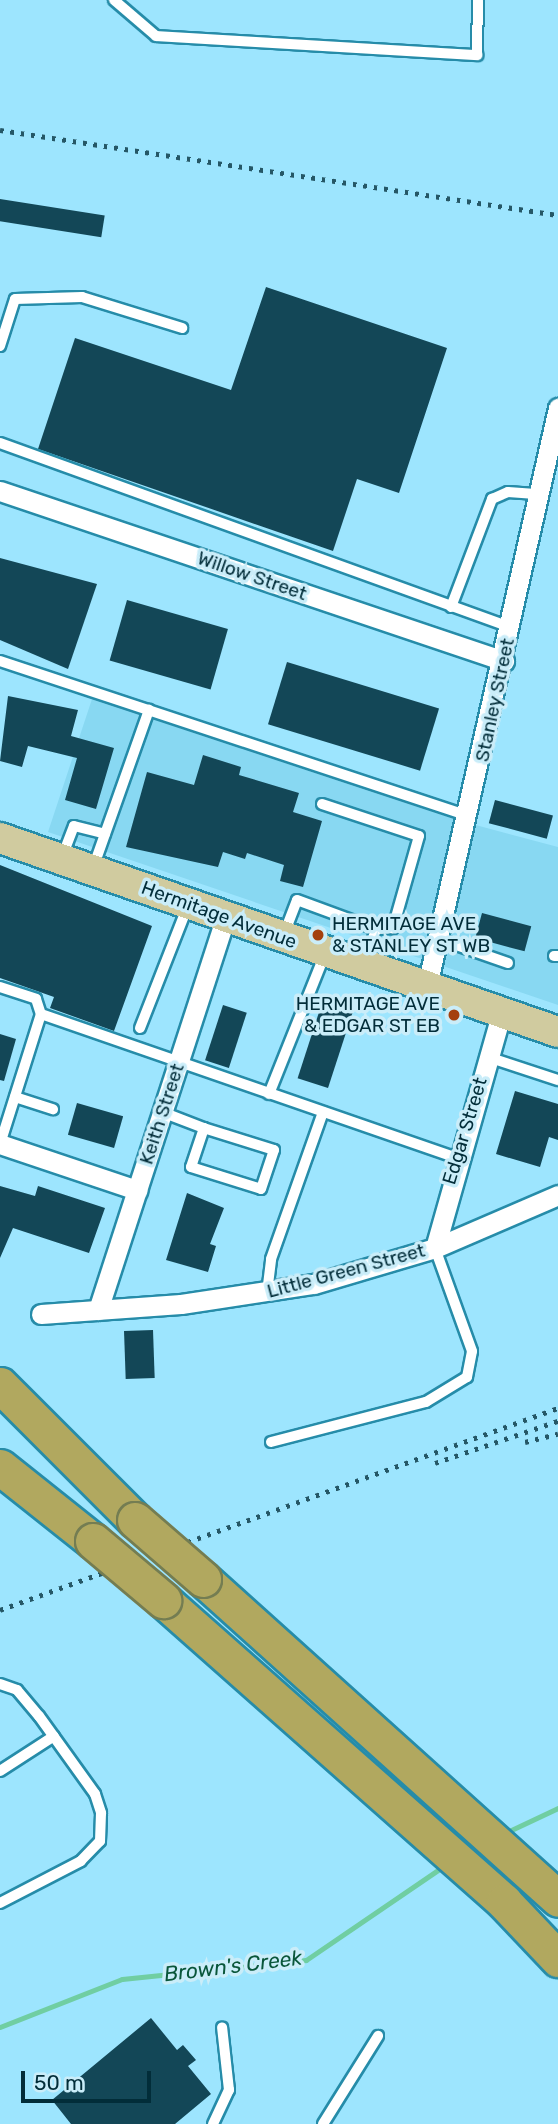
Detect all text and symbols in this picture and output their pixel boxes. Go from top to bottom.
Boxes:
street label: Willow Street [194,547,310,605]
street label: Stanley Street [471,636,519,764]
street label: Hermitage Avenue [138,876,300,954]
place label: HERMITAGE AVE & STANLEY ST WB [332,913,491,957]
marker: HERMITAGE AVE & STANLEY ST WB [310,927,326,943]
place label: HERMITAGE AVE & EDGAR ST EB [295,993,440,1037]
marker: HERMITAGE AVE & EDGAR ST EB [446,1007,462,1023]
street label: Keith Street [135,1061,189,1167]
street label: Edgar Street [438,1074,492,1188]
street label: Little Green Street [265,1239,427,1303]
water label: Brown's Creek [163,1945,303,1987]
scale bar [24,2058,154,2102]
text: 50 m [34,2070,84,2095]

